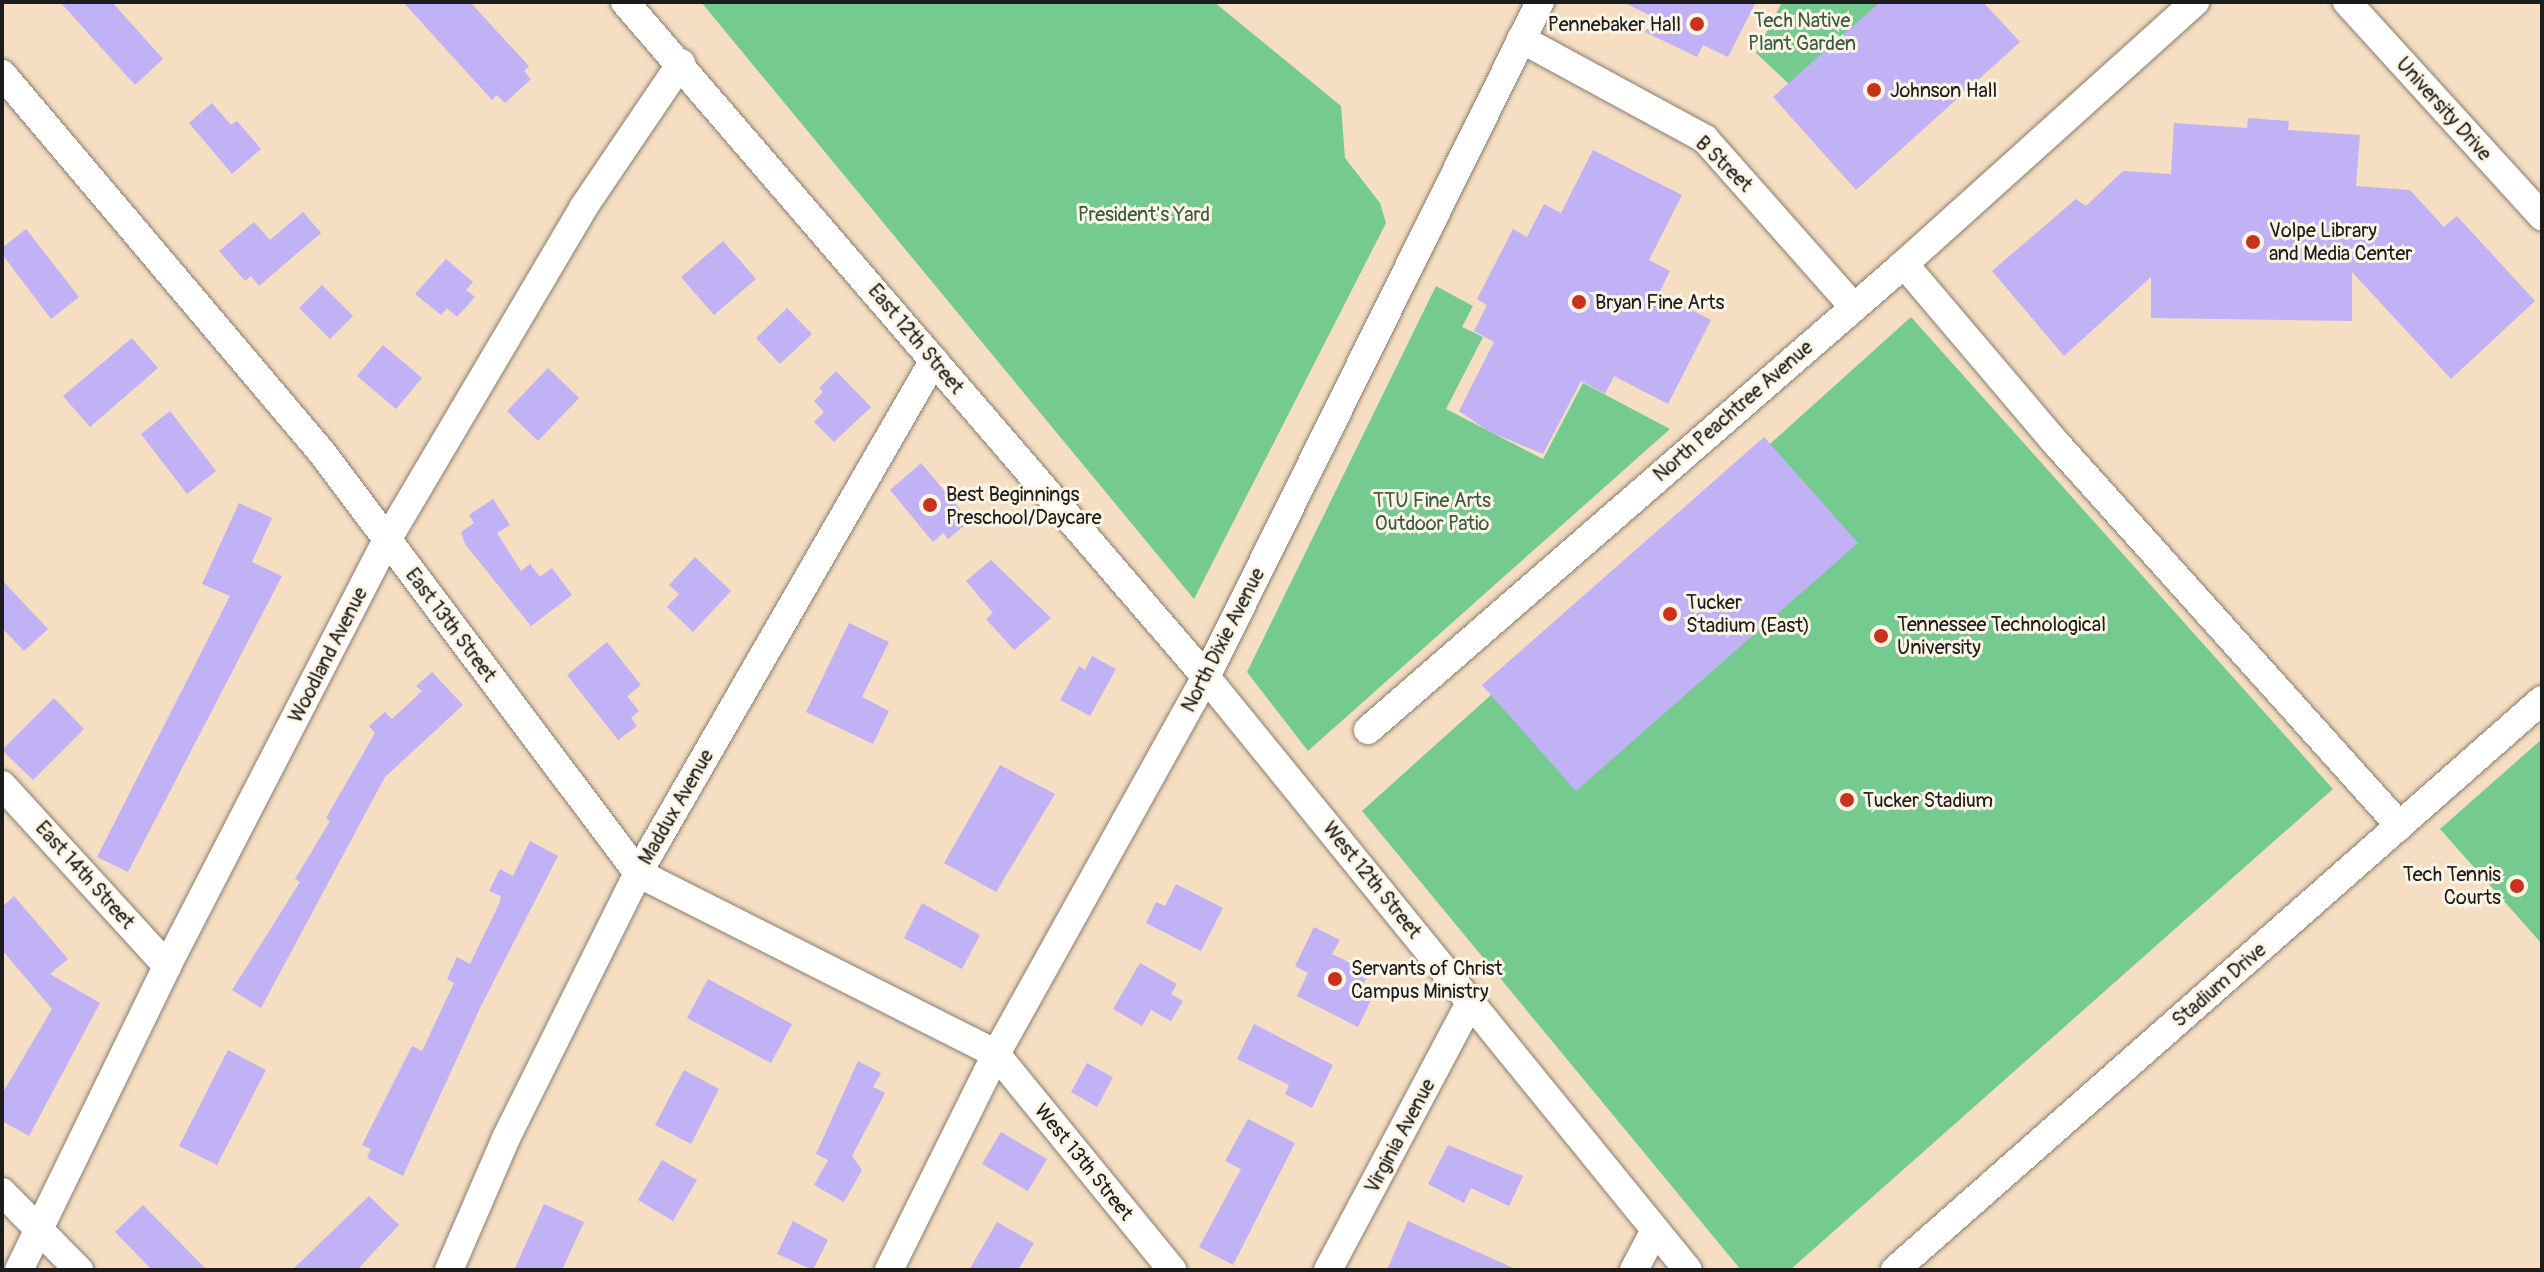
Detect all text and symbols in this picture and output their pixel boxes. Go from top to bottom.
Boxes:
park label: Tech Native Plant Garden [1748,9,1856,56]
place label: Pennebaker Hall [1548,12,1681,36]
marker: Pennebaker Hall [1688,15,1706,33]
street label: University Drive [2391,52,2497,166]
place label: Johnson Hall [1890,78,1997,102]
marker: Johnson Hall [1865,81,1883,99]
street label: B Street [1691,131,1757,197]
park label: President's Yard [1078,202,1210,226]
place label: Volpe Library and Media Center [2269,218,2412,265]
marker: Volpe Library and Media Center [2244,233,2262,251]
street label: East 12th Street [863,279,969,399]
place label: Bryan Fine Arts [1595,290,1724,314]
marker: Bryan Fine Arts [1570,293,1588,311]
street label: North Peachtree Avenue [1648,335,1818,487]
place label: Best Beginnings Preschool/Daycare [946,482,1102,529]
park label: TTU Fine Arts Outdoor Patio [1373,489,1491,536]
marker: Best Beginnings Preschool/Daycare [921,496,939,514]
street label: East 13th Street [400,563,502,687]
street label: North Dixie Avenue [1176,564,1270,716]
street label: Woodland Avenue [284,583,372,727]
place label: Tucker Stadium (East) [1686,590,1810,637]
marker: Tucker Stadium (East) [1661,605,1679,623]
place label: Tennessee Technological University [1897,612,2106,659]
marker: Tennessee Technological University [1872,627,1890,645]
street label: Maddux Avenue [633,745,719,869]
place label: Tucker Stadium [1863,788,1993,812]
marker: Tucker Stadium [1838,791,1856,809]
street label: East 14th Street [30,816,140,934]
street label: West 12th Street [1318,817,1426,943]
place label: Tech Tennis Courts [2403,862,2501,909]
marker: Tech Tennis Courts [2508,877,2526,895]
street label: Stadium Drive [2167,938,2271,1032]
place label: Servants of Christ Campus Ministry [1351,956,1502,1003]
marker: Servants of Christ Campus Ministry [1326,970,1344,988]
street label: Virginia Avenue [1360,1075,1440,1197]
street label: West 13th Street [1030,1099,1138,1225]

